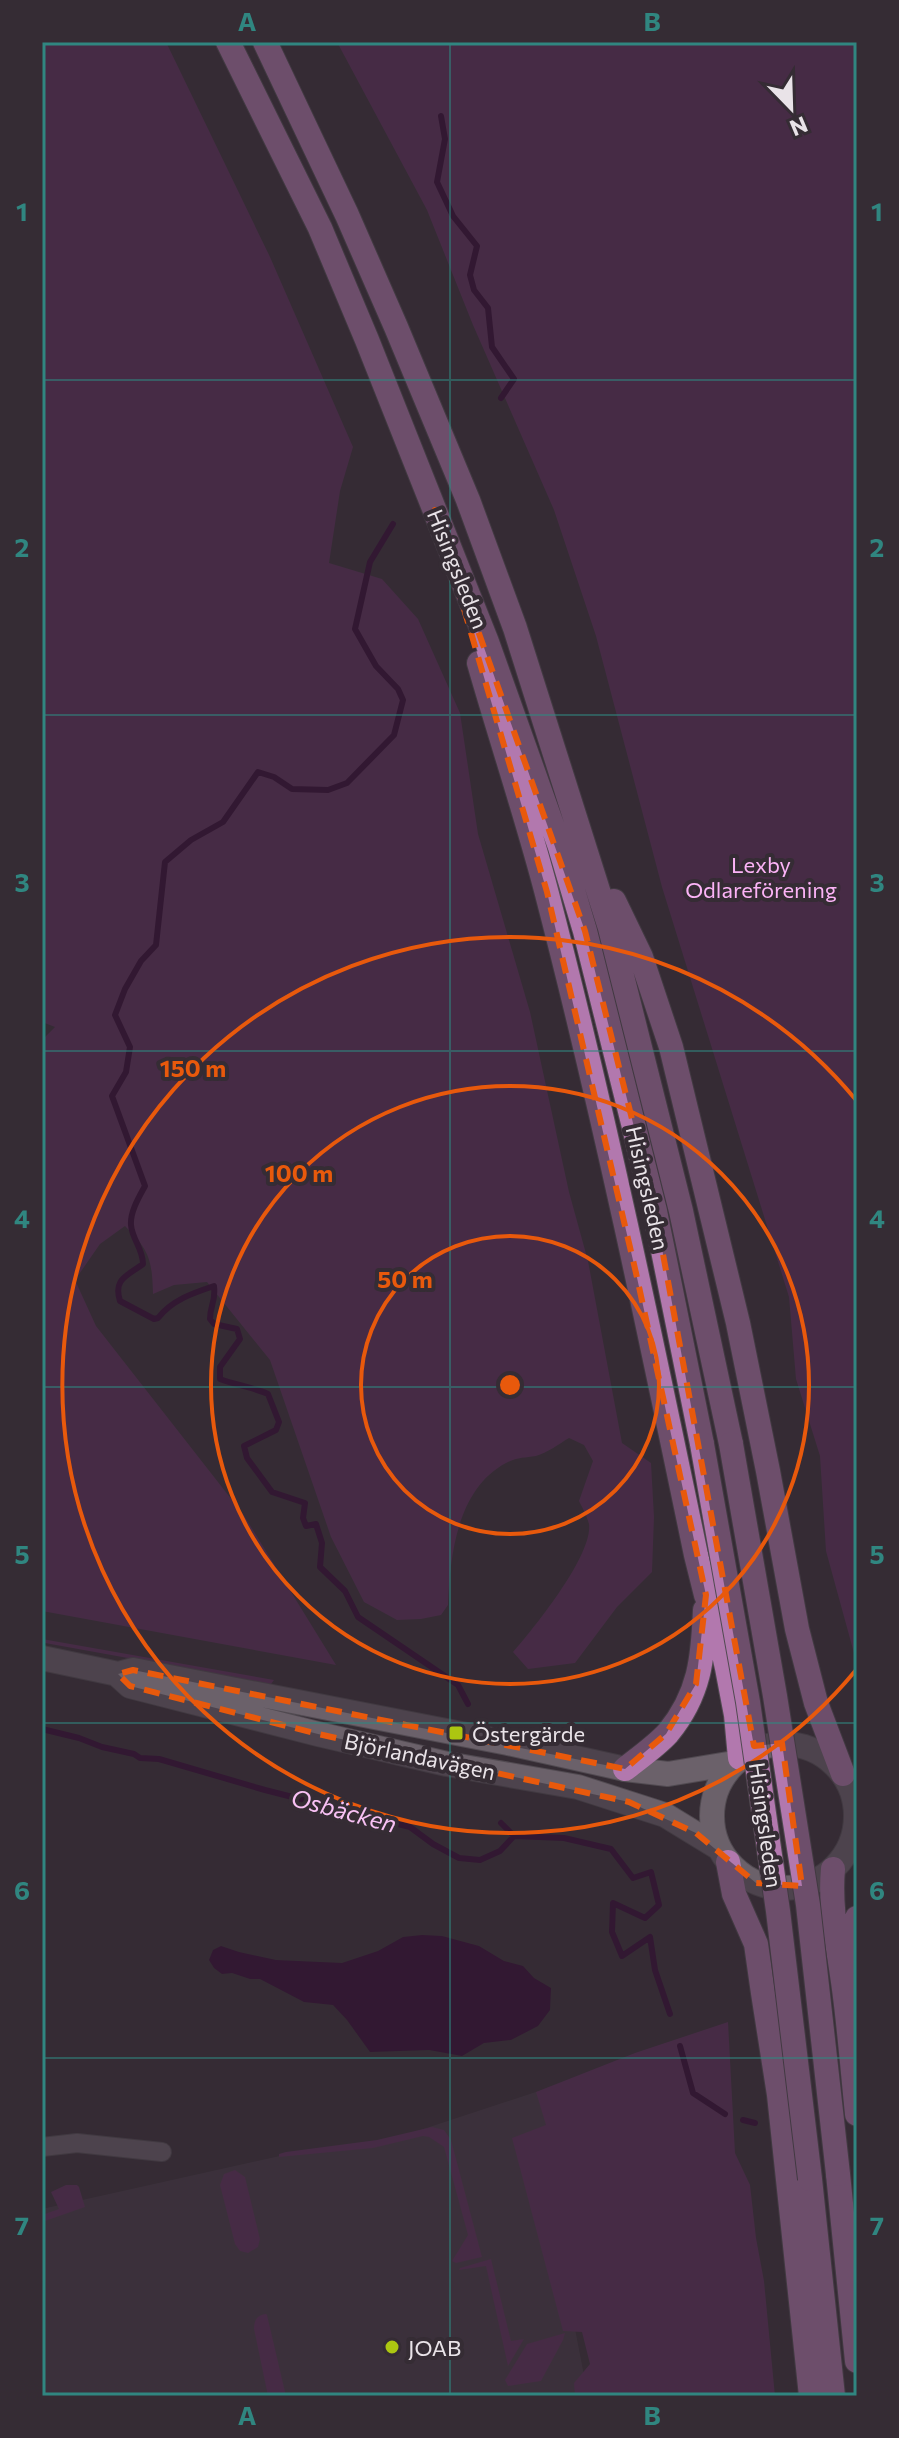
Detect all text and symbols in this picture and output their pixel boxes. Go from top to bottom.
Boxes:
text: A [238,5,257,36]
text: B [643,5,661,36]
north arrow [751,68,831,148]
text: N [786,111,812,143]
text: 1 [16,195,28,226]
text: 1 [871,195,883,226]
street label: Hisingsleden [422,505,494,633]
text: 2 [15,531,29,562]
text: 2 [870,531,884,562]
park label: Lexby Odlareförening [685,851,837,903]
text: 3 [14,866,30,897]
text: 3 [869,866,885,897]
text: 150 m [160,1053,226,1082]
street label: Hisingsleden [621,1123,675,1253]
text: 100 m [265,1158,333,1187]
text: 4 [14,1202,30,1233]
text: 4 [869,1202,885,1233]
text: 50 m [377,1264,433,1293]
centre of rings [496,1371,524,1399]
text: 5 [14,1538,30,1569]
text: 5 [869,1538,885,1569]
place label: Östergärde [472,1720,585,1747]
marker: Östergärde [447,1724,465,1742]
street label: Björlandavägen [342,1727,498,1785]
street label: Hisingsleden [744,1761,788,1889]
water label: Osbäcken [288,1782,400,1838]
text: 6 [14,1874,30,1905]
text: 6 [869,1874,885,1905]
text: 7 [15,2209,29,2240]
text: 7 [870,2209,884,2240]
place label: JOAB [408,2334,461,2361]
marker: JOAB [383,2338,401,2356]
text: A [238,2399,257,2430]
text: B [643,2399,661,2430]

